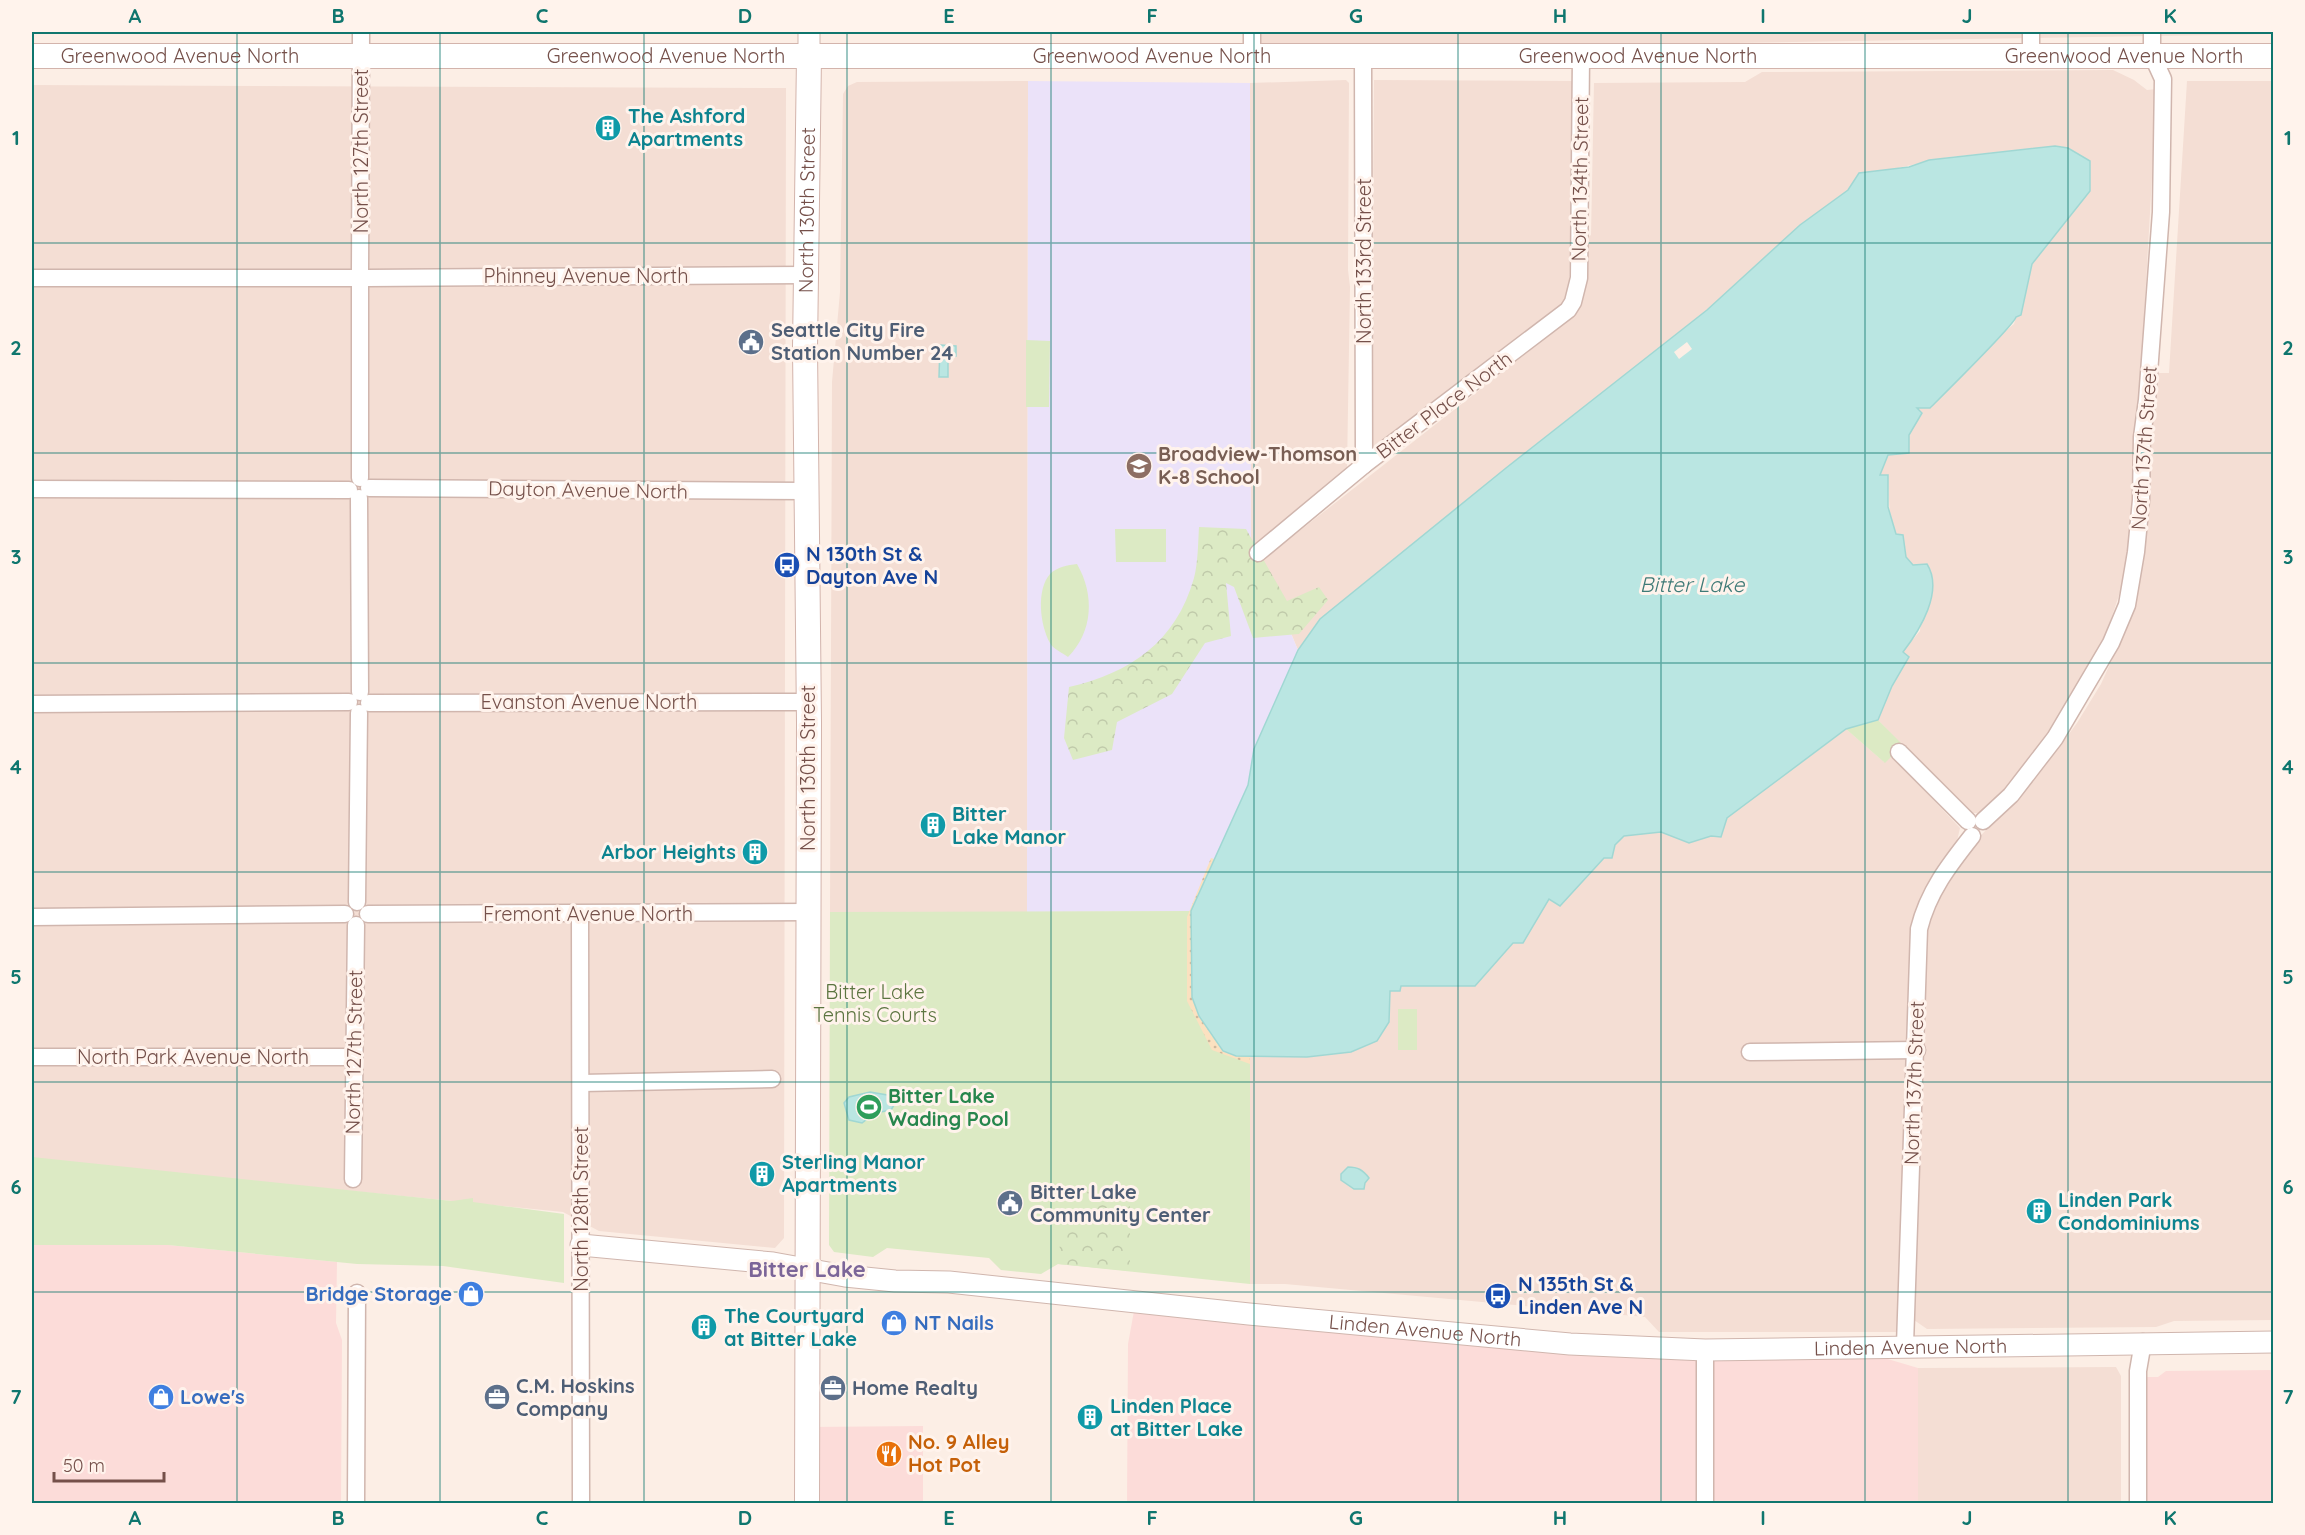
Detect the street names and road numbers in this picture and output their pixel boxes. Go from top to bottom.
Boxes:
street label: Greenwood Avenue North [61,43,299,68]
street label: Greenwood Avenue North [547,43,785,68]
street label: Greenwood Avenue North [1033,43,1271,68]
street label: Greenwood Avenue North [1519,43,1757,68]
street label: Greenwood Avenue North [2005,43,2243,68]
street label: North 127th Street [348,69,373,233]
street label: North 134th Street [1566,96,1593,262]
street label: North 130th Street [793,127,820,293]
street label: North 133rd Street [1351,178,1376,344]
street label: Phinney Avenue North [483,263,689,288]
street label: Bitter Place North [1371,345,1516,464]
street label: North 137th Street [2125,365,2162,531]
street label: Dayton Avenue North [488,475,688,504]
street label: North 130th Street [795,685,820,851]
street label: Evanston Avenue North [481,689,697,714]
street label: Fremont Avenue North [483,901,693,926]
street label: North 127th Street [340,969,367,1134]
street label: North 137th Street [1898,1000,1929,1166]
street label: North Park Avenue North [77,1044,309,1069]
street label: North 128th Street [568,1126,593,1292]
street label: Linden Avenue North [1328,1309,1523,1351]
street label: Linden Avenue North [1814,1333,2007,1360]

